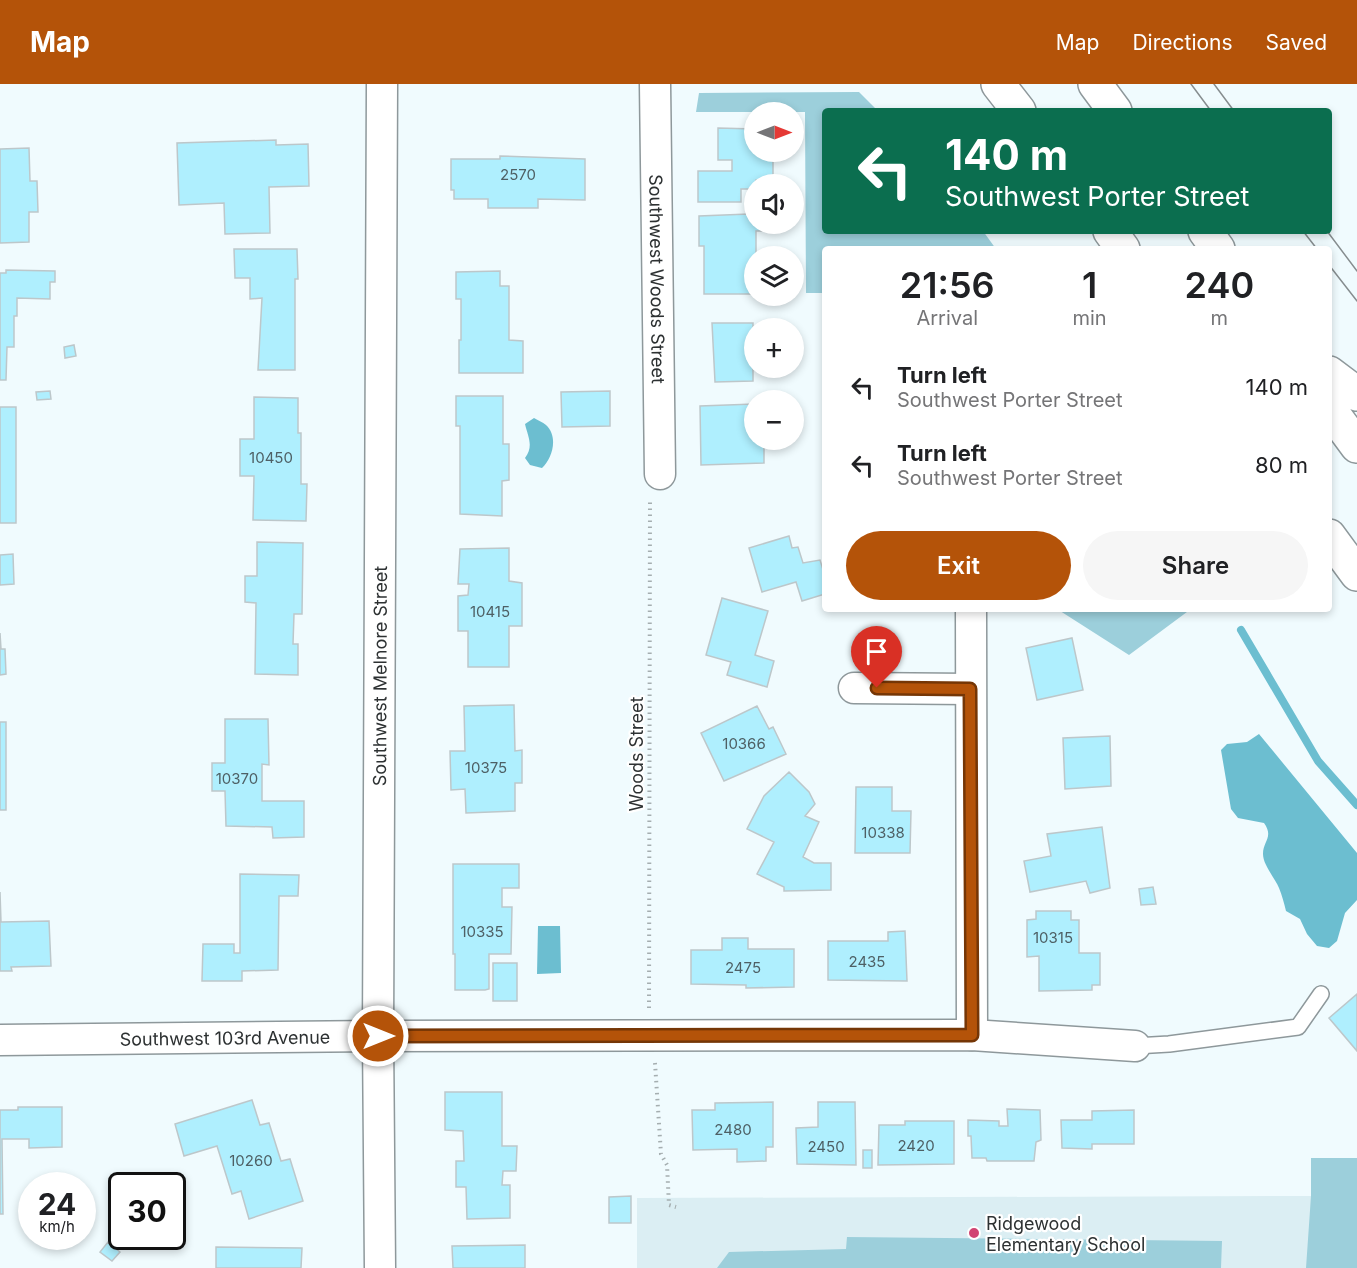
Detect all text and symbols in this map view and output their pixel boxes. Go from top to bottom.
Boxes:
text: Map [30,25,90,59]
text: Map [1056,30,1099,55]
text: Directions [1132,30,1233,55]
text: Saved [1266,30,1327,55]
north arrow [744,102,804,162]
map controls [744,102,804,450]
text: 140 m [945,129,1068,180]
icon: left [846,132,924,210]
house number: 2570 [500,165,536,184]
street label: Southwest Woods Street [646,174,669,384]
button: sound [744,174,804,234]
text: Southwest Porter Street [945,180,1249,213]
button: layers [744,246,804,306]
text: 21:56 [900,263,995,307]
text: 1 [1082,263,1097,307]
text: 240 [1185,263,1254,307]
text: Arrival [916,306,978,330]
text: min [1073,306,1107,330]
text: m [1211,306,1228,330]
button: + [744,318,804,378]
text: Turn left [897,362,987,388]
icon: left [846,371,879,404]
text: 140 m [1246,374,1308,400]
text: Southwest Porter Street [897,388,1123,412]
button: − [744,390,804,450]
text: Turn left [897,440,987,466]
house number: 10450 [249,448,293,467]
icon: left [846,449,879,482]
text: 80 m [1255,452,1308,478]
text: Southwest Porter Street [897,466,1123,490]
button: Exit [846,531,1071,600]
button: Share [1083,531,1308,600]
street label: Southwest Melnore Street [369,566,390,786]
house number: 10415 [470,602,510,621]
pin [851,626,902,688]
icon: arrive [860,635,893,668]
street label: Woods Street [626,697,647,811]
house number: 10366 [722,734,766,753]
house number: 10375 [465,758,507,777]
house number: 10370 [216,769,258,788]
house number: 10338 [861,823,905,842]
house number: 10335 [460,922,504,941]
house number: 10315 [1033,928,1073,947]
house number: 2435 [849,952,886,971]
house number: 2475 [725,958,761,977]
position arrow [346,1004,410,1068]
street label: Southwest 103rd Avenue [120,1026,330,1049]
house number: 2480 [714,1120,752,1139]
house number: 2420 [897,1136,935,1155]
house number: 2450 [807,1137,845,1156]
house number: 10260 [229,1151,273,1170]
speed limit sign: 30 [108,1172,186,1250]
text: 24 [38,1186,76,1222]
place label: Ridgewood Elementary School [986,1213,1145,1255]
text: km/h [39,1217,75,1236]
marker: Ridgewood Elementary School [967,1226,981,1240]

